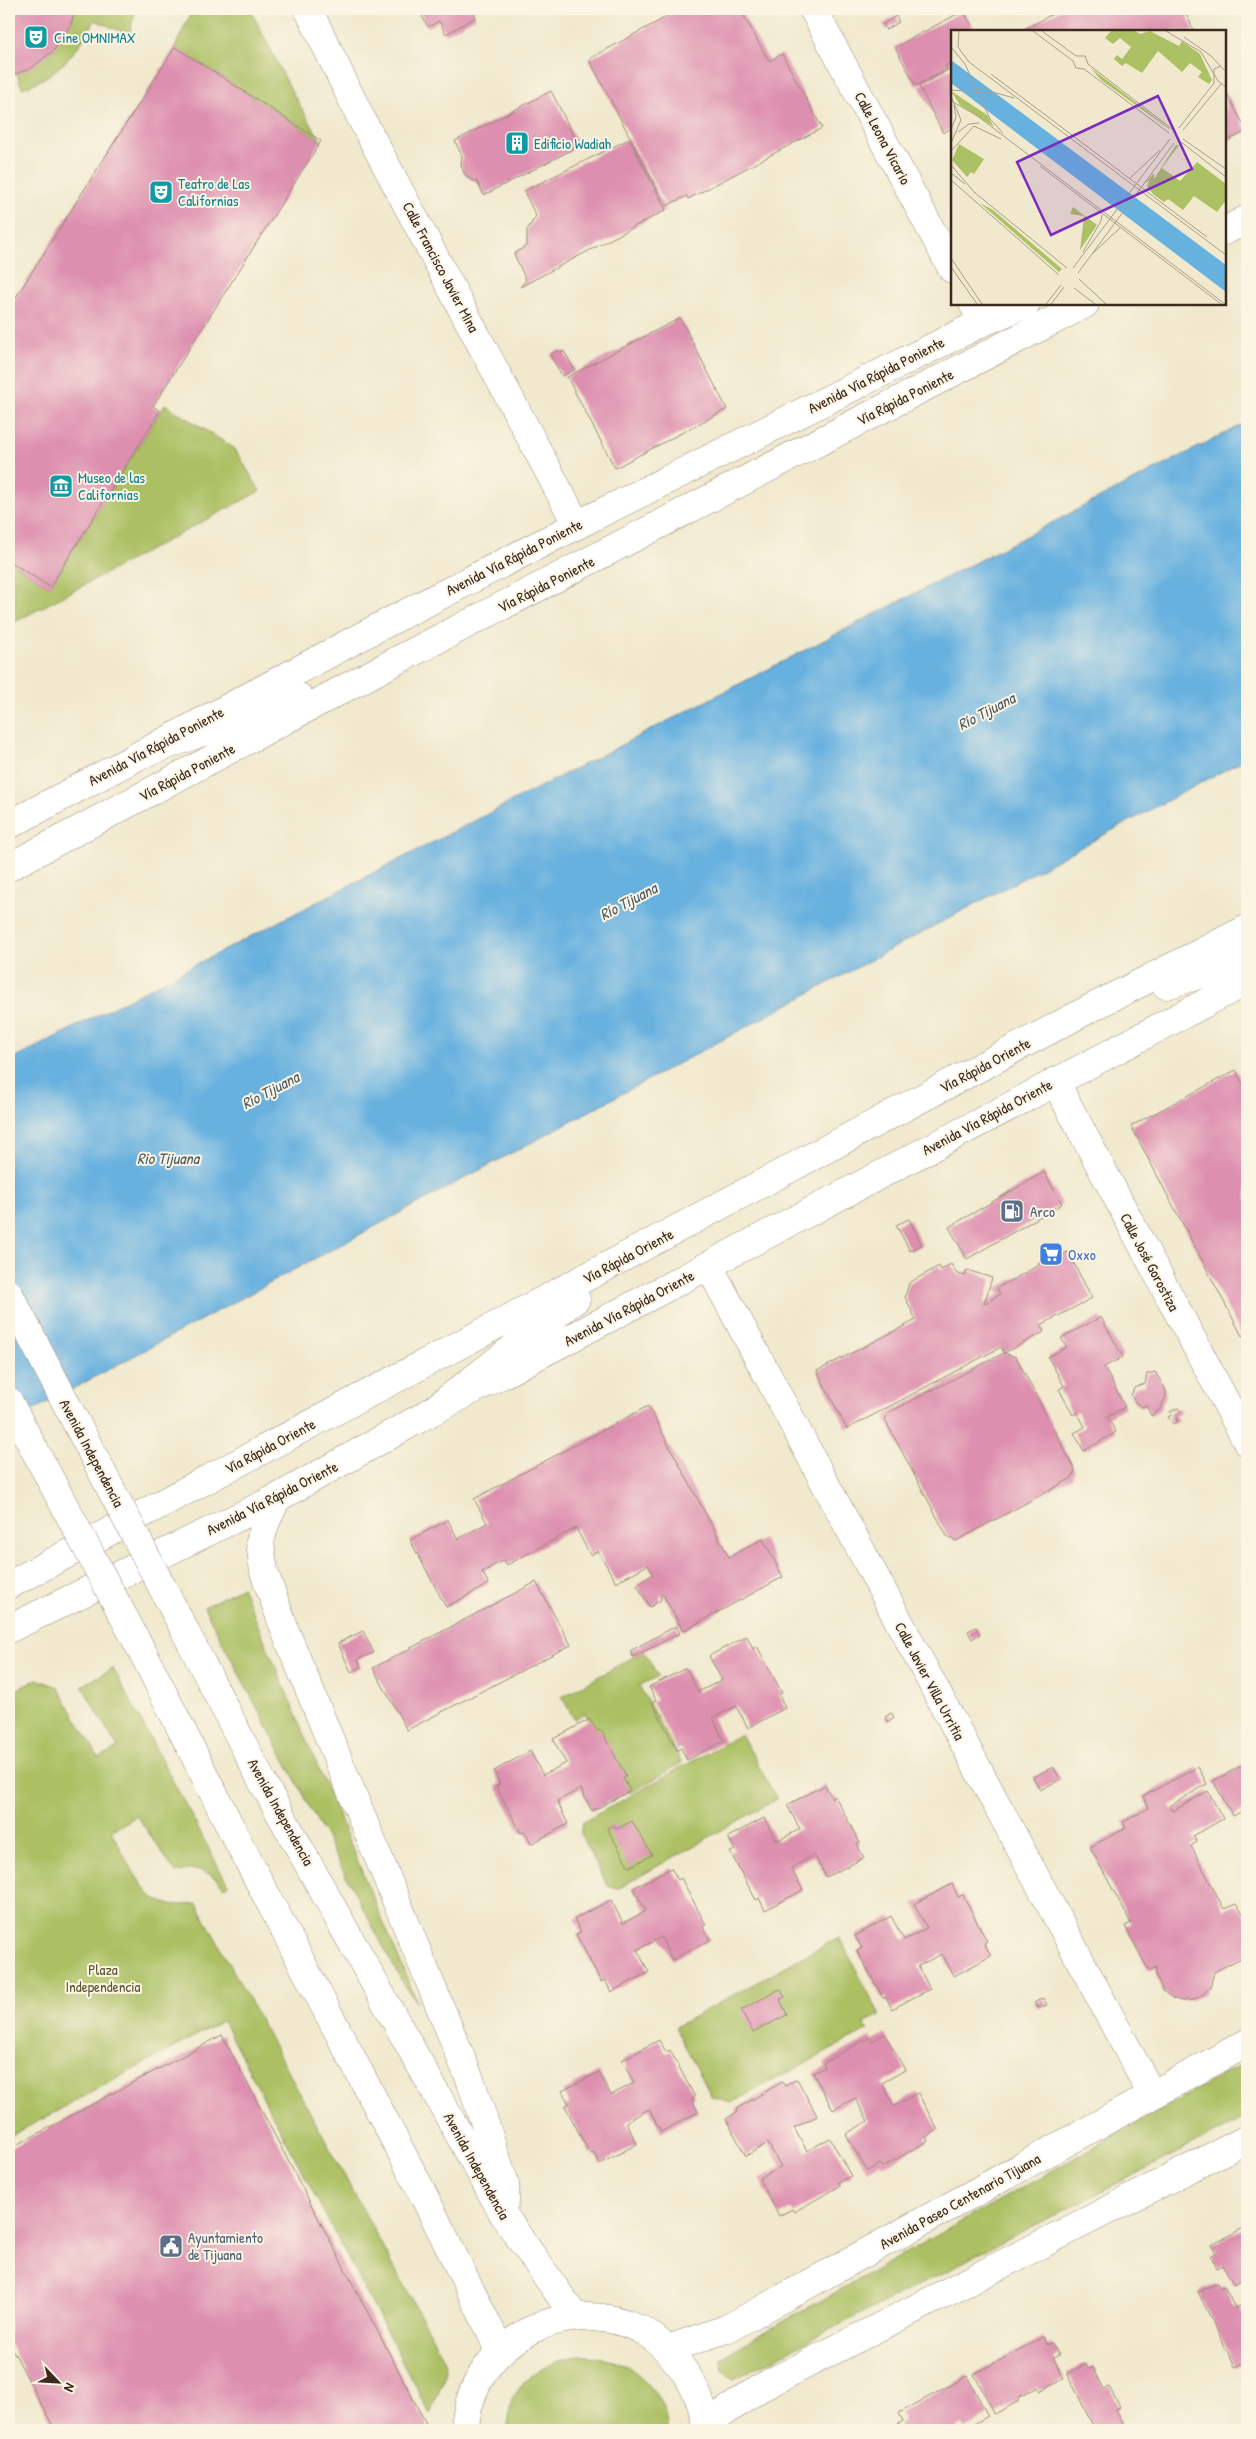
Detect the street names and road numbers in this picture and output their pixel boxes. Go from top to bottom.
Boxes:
street label: Calle Leona Vicario [850,88,916,188]
street label: Calle Francisco Javier Mina [398,198,484,336]
street label: Avenida Vía Rápida Poniente [805,333,947,417]
street label: Vía Rápida Poniente [854,365,956,429]
street label: Avenida Vía Rápida Poniente [443,515,585,599]
street label: Vía Rápida Poniente [495,552,597,616]
street label: Avenida Vía Rápida Poniente [85,703,227,789]
street label: Vía Rápida Poniente [136,739,238,805]
street label: Vía Rápida Oriente [936,1032,1034,1098]
street label: Avenida Vía Rápida Oriente [918,1074,1056,1160]
street label: Calle José Gorostiza [1115,1209,1185,1315]
street label: Vía Rápida Oriente [579,1223,677,1289]
street label: Avenida Vía Rápida Oriente [560,1265,698,1351]
street label: Avenida Independencia [55,1395,129,1511]
street label: Vía Rápida Oriente [221,1413,319,1479]
street label: Avenida Vía Rápida Oriente [203,1456,341,1540]
street label: Calle Javier Villa Urritia [890,1618,970,1744]
street label: Avenida Independencia [243,1755,319,1869]
street label: Avenida Independencia [439,2109,515,2223]
street label: Avenida Paseo Centenario Tijuana [876,2148,1044,2254]

